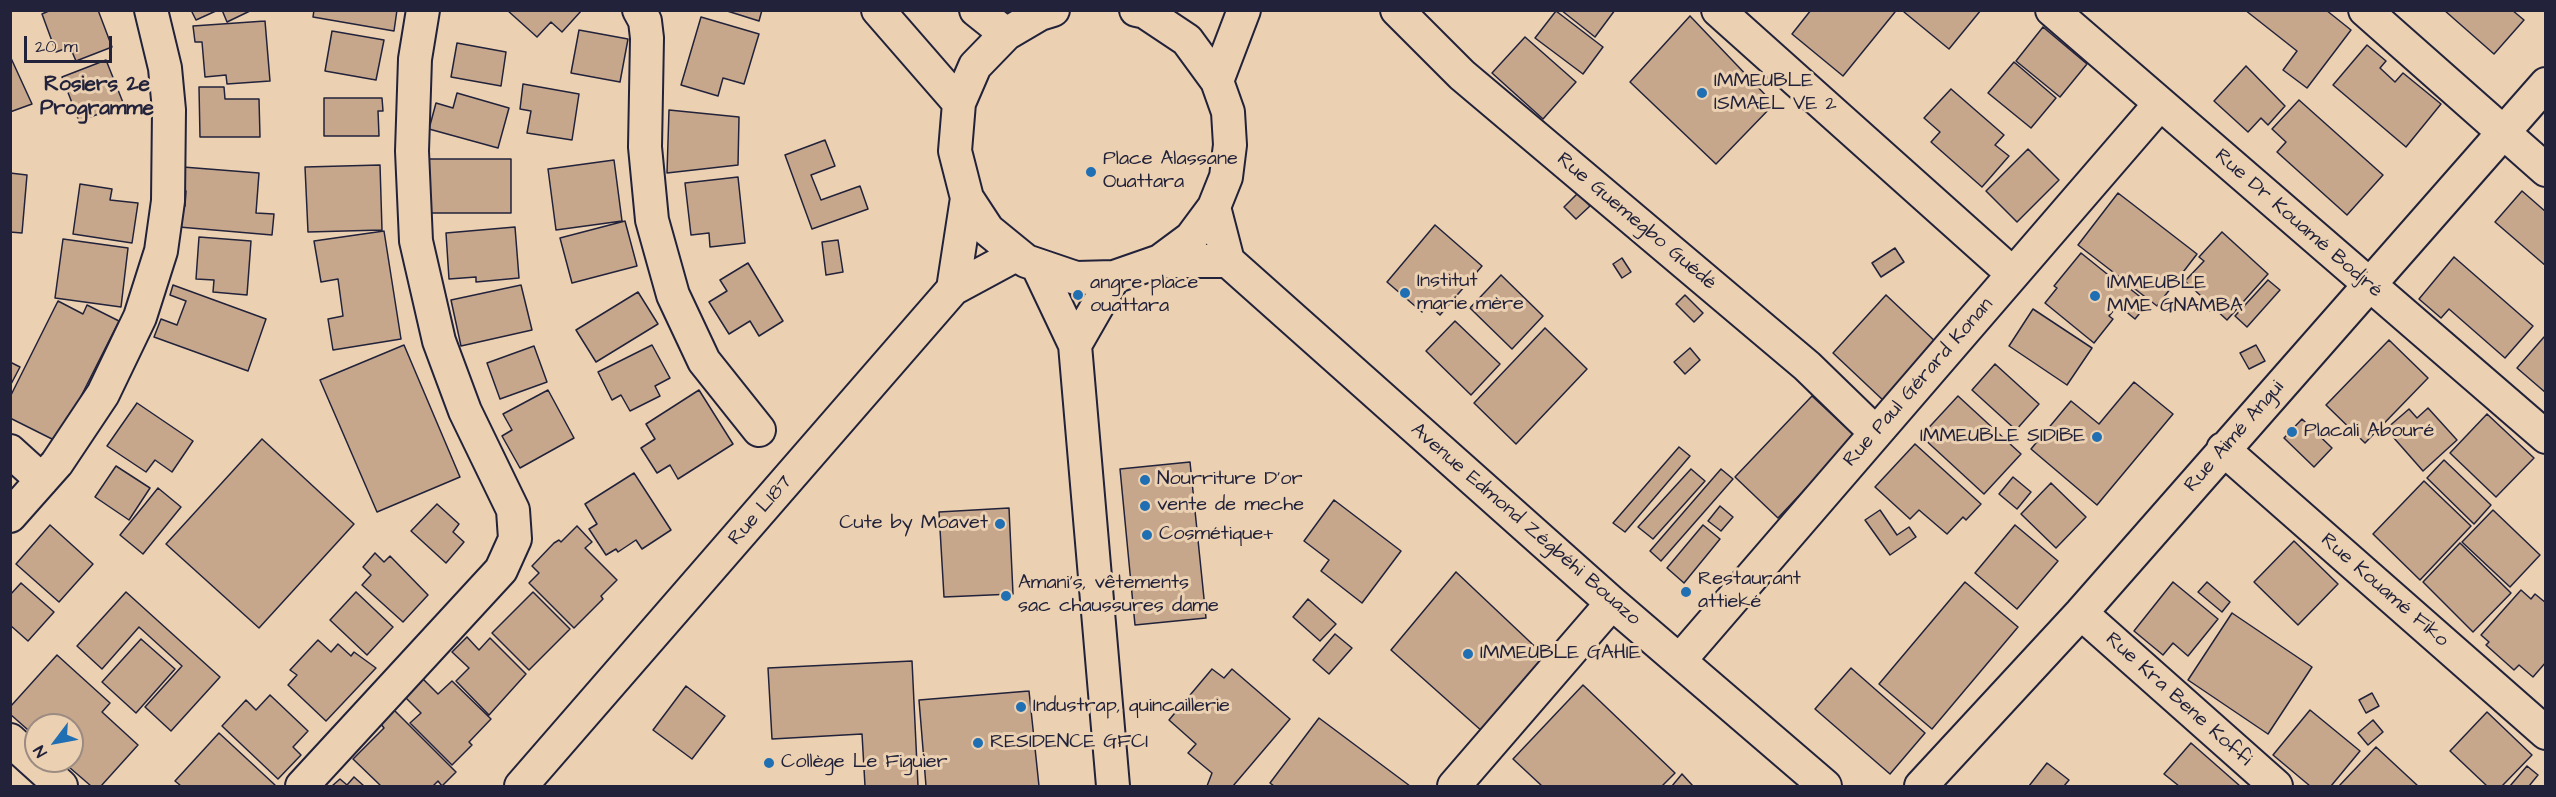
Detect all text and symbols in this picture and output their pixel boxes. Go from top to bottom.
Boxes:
scale bar [27,24,116,62]
text: 20 m [35,34,78,59]
place label: IMMEUBLE ISMAEL VE 2 [1714,70,1837,117]
district label: Rosiers 2e Programme [40,73,154,123]
marker: IMMEUBLE ISMAEL VE 2 [1695,86,1709,100]
street label: Rue Dr Kouamé Bodjré [2209,145,2387,303]
place label: Place Alassane Ouattara [1103,148,1238,195]
street label: Rue Guemegbo Guédé [1551,148,1721,296]
marker: Place Alassane Ouattara [1084,165,1098,179]
place label: Institut marie mère [1417,270,1524,317]
place label: angre place ouattara [1090,272,1198,319]
place label: IMMEUBLE MME GNAMBA [2107,272,2243,319]
marker: Institut marie mère [1398,286,1412,300]
marker: angre place ouattara [1071,288,1085,302]
marker: IMMEUBLE MME GNAMBA [2088,289,2102,303]
street label: Rue Paul Gérard Konan [1839,294,1999,472]
street label: Rue Aimé Angui [2180,376,2290,498]
street label: Avenue Edmond Zégbéhi Bouazo [1405,419,1645,631]
place label: Placali Abouré [2304,420,2434,444]
place label: IMMEUBLE SIDIBE [1920,425,2085,449]
marker: Placali Abouré [2285,425,2299,439]
marker: IMMEUBLE SIDIBE [2090,430,2104,444]
place label: Nourriture D'or [1157,468,1303,492]
street label: Rue L187 [724,471,798,551]
marker: Nourriture D'or [1138,473,1152,487]
place label: vente de meche [1157,494,1304,518]
marker: vente de meche [1138,499,1152,513]
place label: Cute by Moavet [839,512,988,536]
marker: Cute by Moavet [993,517,1007,531]
place label: Cosmétique+ [1159,523,1274,547]
marker: Cosmétique+ [1140,528,1154,542]
street label: Rue Kouamé Fiko [2315,529,2453,653]
place label: Restaurant attieké [1698,568,1801,615]
place label: Amani's, vêtements sac chaussures dame [1018,572,1219,619]
marker: Restaurant attieké [1679,585,1693,599]
marker: Amani's, vêtements sac chaussures dame [999,589,1013,603]
street label: Rue Kra Bene Koffi [2100,628,2256,772]
place label: IMMEUBLE GAHIE [1480,642,1641,666]
marker: IMMEUBLE GAHIE [1461,647,1475,661]
place label: Industrap, quincaillerie [1033,695,1230,719]
marker: Industrap, quincaillerie [1014,700,1028,714]
north arrow [24,713,84,773]
place label: RESIDENCE GFCI [990,731,1148,755]
marker: RESIDENCE GFCI [971,736,985,750]
text: N [28,741,52,762]
place label: Collège Le Figuier [781,751,948,775]
marker: Collège Le Figuier [762,756,776,770]

